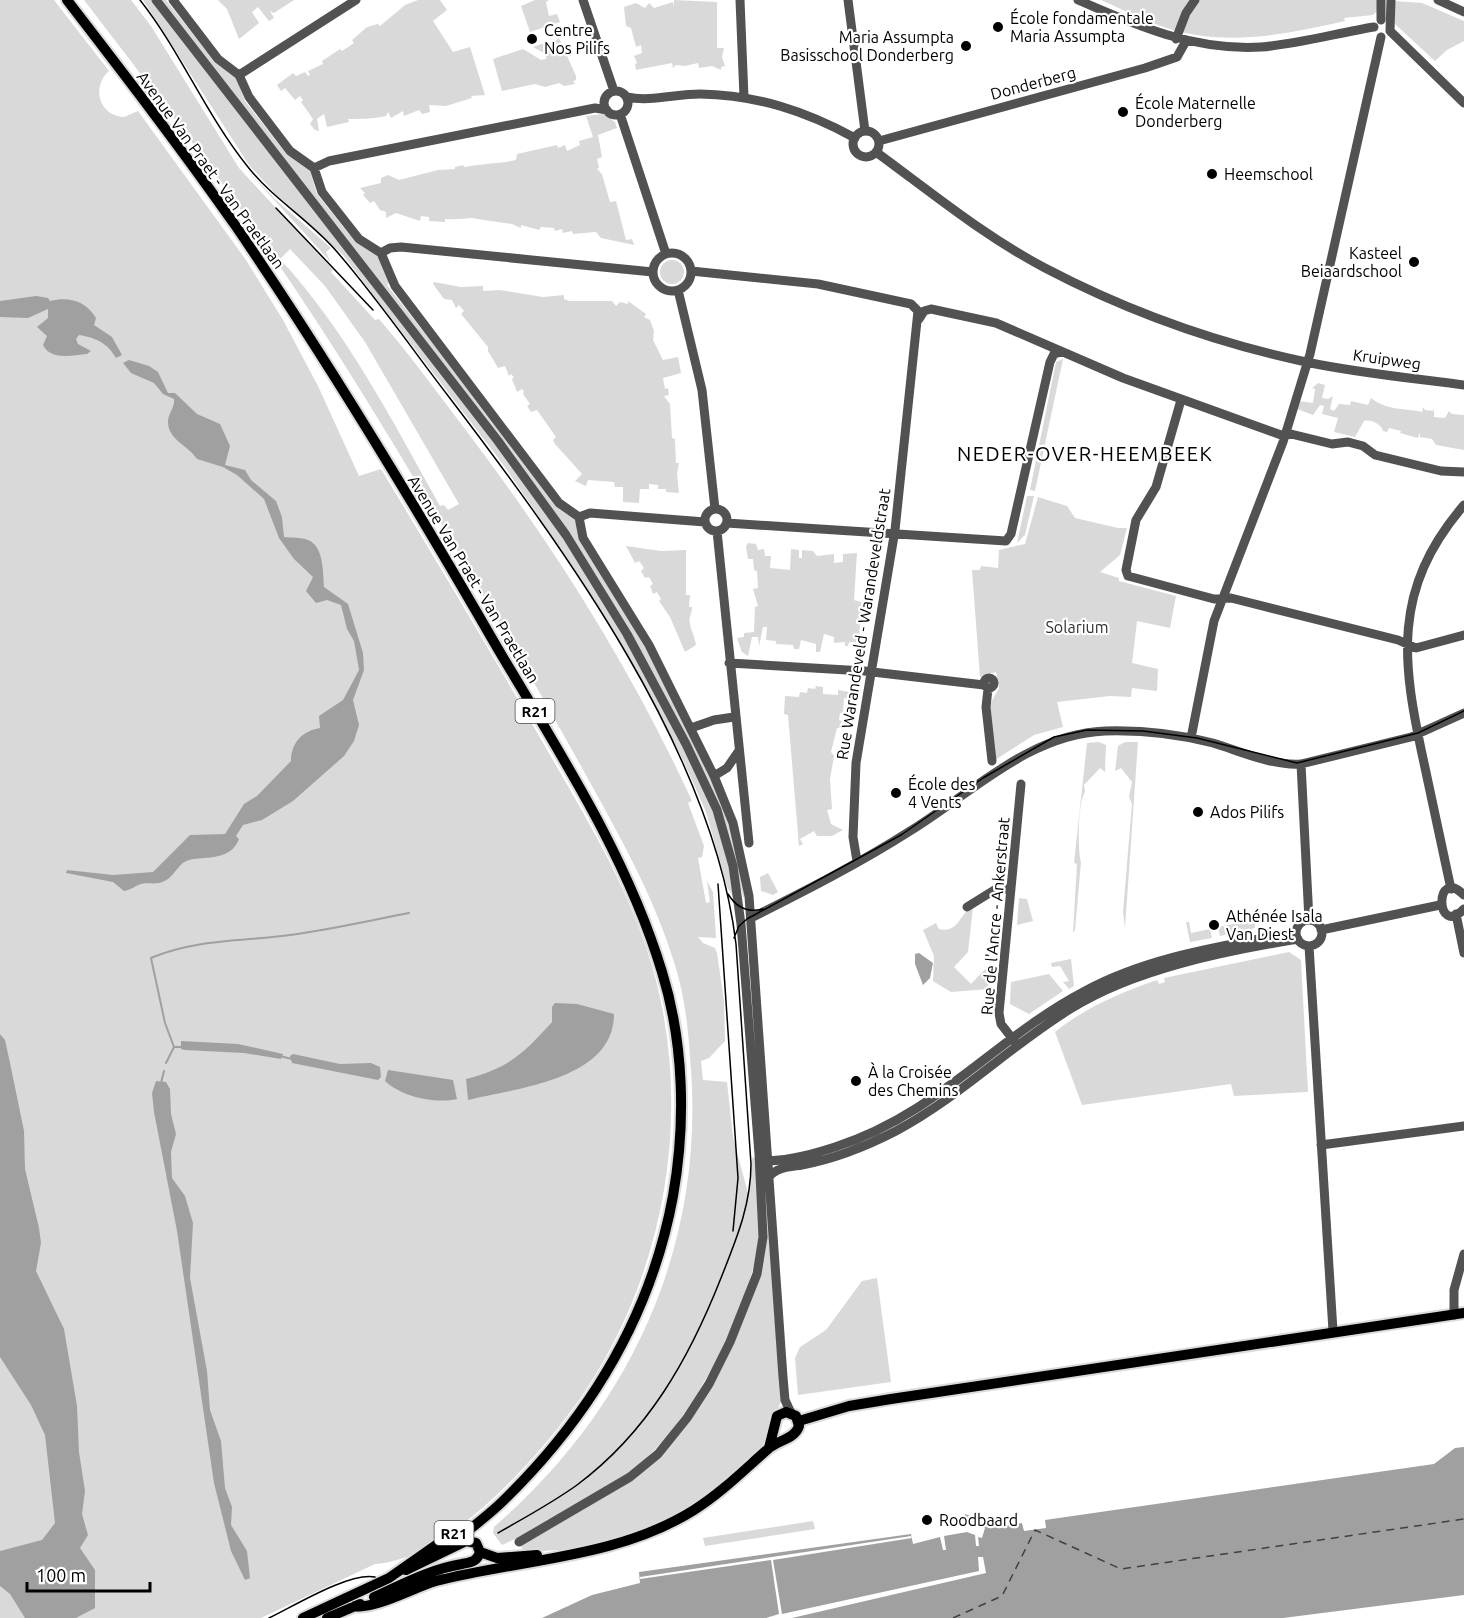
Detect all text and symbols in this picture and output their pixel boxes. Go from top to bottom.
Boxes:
place label: École fondamentale Maria Assumpta [1010,7,1154,45]
marker: École fondamentale Maria Assumpta [991,20,1005,34]
place label: Centre Nos Pilifs [544,21,610,57]
place label: Maria Assumpta Basisschool Donderberg [780,28,954,64]
marker: Centre Nos Pilifs [525,32,539,46]
marker: Maria Assumpta Basisschool Donderberg [959,39,973,53]
street label: Donderberg [988,63,1078,103]
street label: Avenue Van Praet - Van Praetlaan [133,68,289,272]
place label: École Maternelle Donderberg [1135,92,1256,130]
marker: École Maternelle Donderberg [1116,105,1130,119]
place label: Heemschool [1224,165,1313,183]
marker: Heemschool [1205,167,1219,181]
place label: Kasteel Beiaardschool [1301,244,1402,280]
marker: Kasteel Beiaardschool [1407,255,1421,269]
street label: Kruipweg [1352,345,1422,373]
district label: NEDER-OVER-HEEMBEEK [957,442,1213,465]
street label: Avenue Van Praet - Van Praetlaan [405,472,543,686]
street label: Rue Warandeveld - Warandeveldstraat [833,486,893,761]
park label: Solarium [1045,618,1109,636]
road number: R21 [516,699,554,723]
place label: École des 4 Vents [908,773,976,811]
marker: École des 4 Vents [889,786,903,800]
place label: Ados Pilifs [1210,803,1284,821]
marker: Ados Pilifs [1191,805,1205,819]
street label: Rue de l'Ancre - Ankerstraat [977,816,1013,1016]
place label: Athénée Isala Van Diest [1226,907,1323,943]
marker: Athénée Isala Van Diest [1207,918,1221,932]
place label: À la Croisée des Chemins [868,1061,958,1099]
marker: À la Croisée des Chemins [849,1074,863,1088]
place label: Roodbaard [939,1511,1018,1529]
marker: Roodbaard [920,1513,934,1527]
road number: R21 [434,1521,474,1545]
scale bar [27,1555,150,1593]
text: 100 m [36,1565,86,1585]

